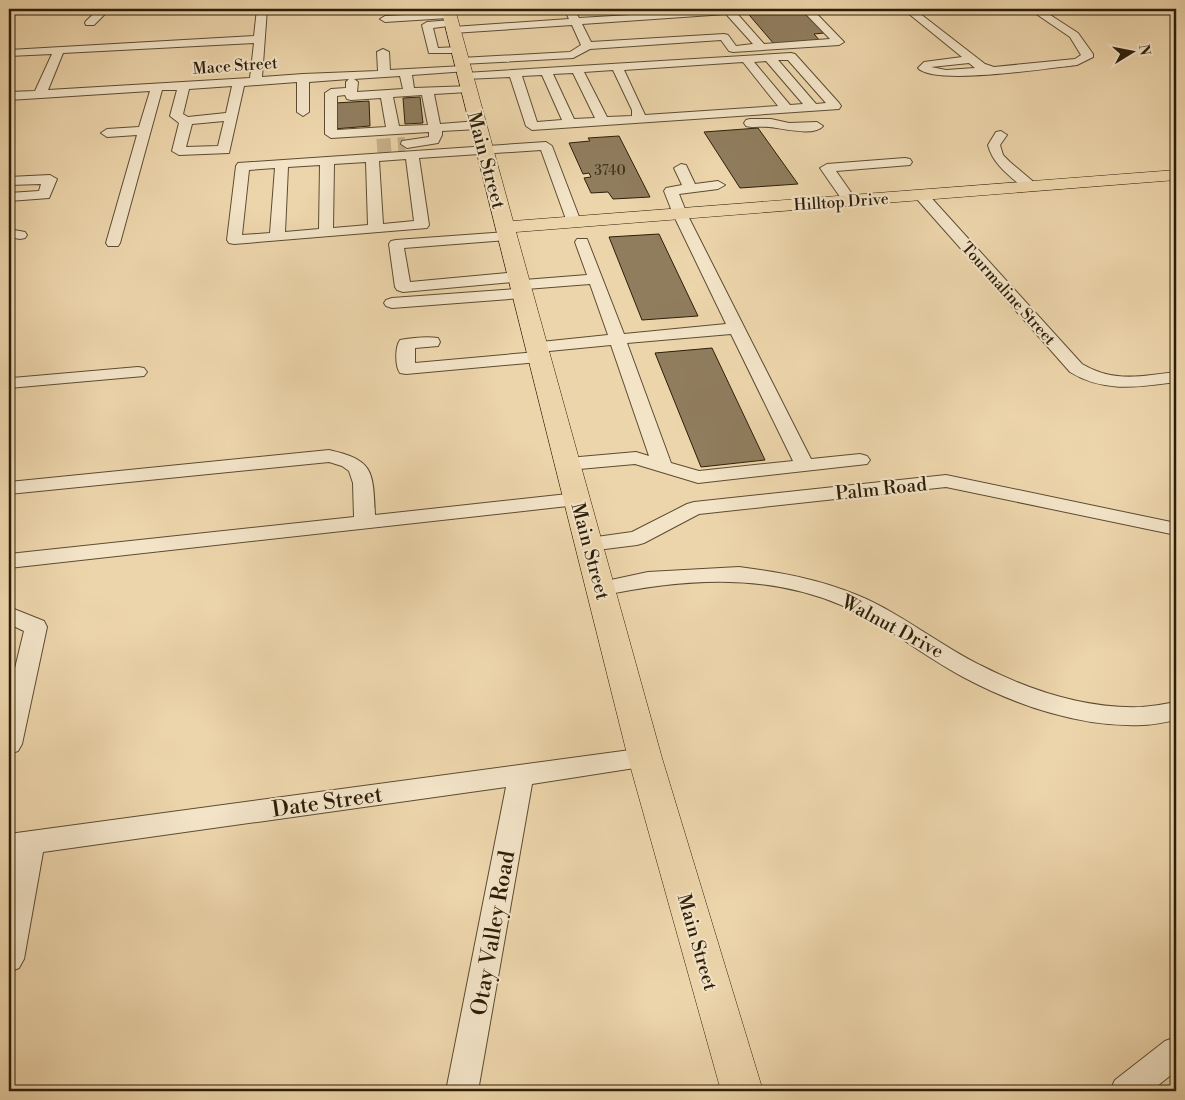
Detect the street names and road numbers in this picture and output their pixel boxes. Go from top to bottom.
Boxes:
street label: Mace Street [192,53,279,79]
street label: Main Street [462,109,511,212]
street label: Hilltop Drive [793,189,889,215]
street label: Tourmaline Street [957,238,1060,350]
street label: Palm Road [834,472,928,506]
street label: Main Street [566,500,615,603]
street label: Walnut Drive [836,589,948,664]
street label: Date Street [270,781,384,824]
street label: Otay Valley Road [466,848,521,1018]
street label: Main Street [672,891,722,994]

